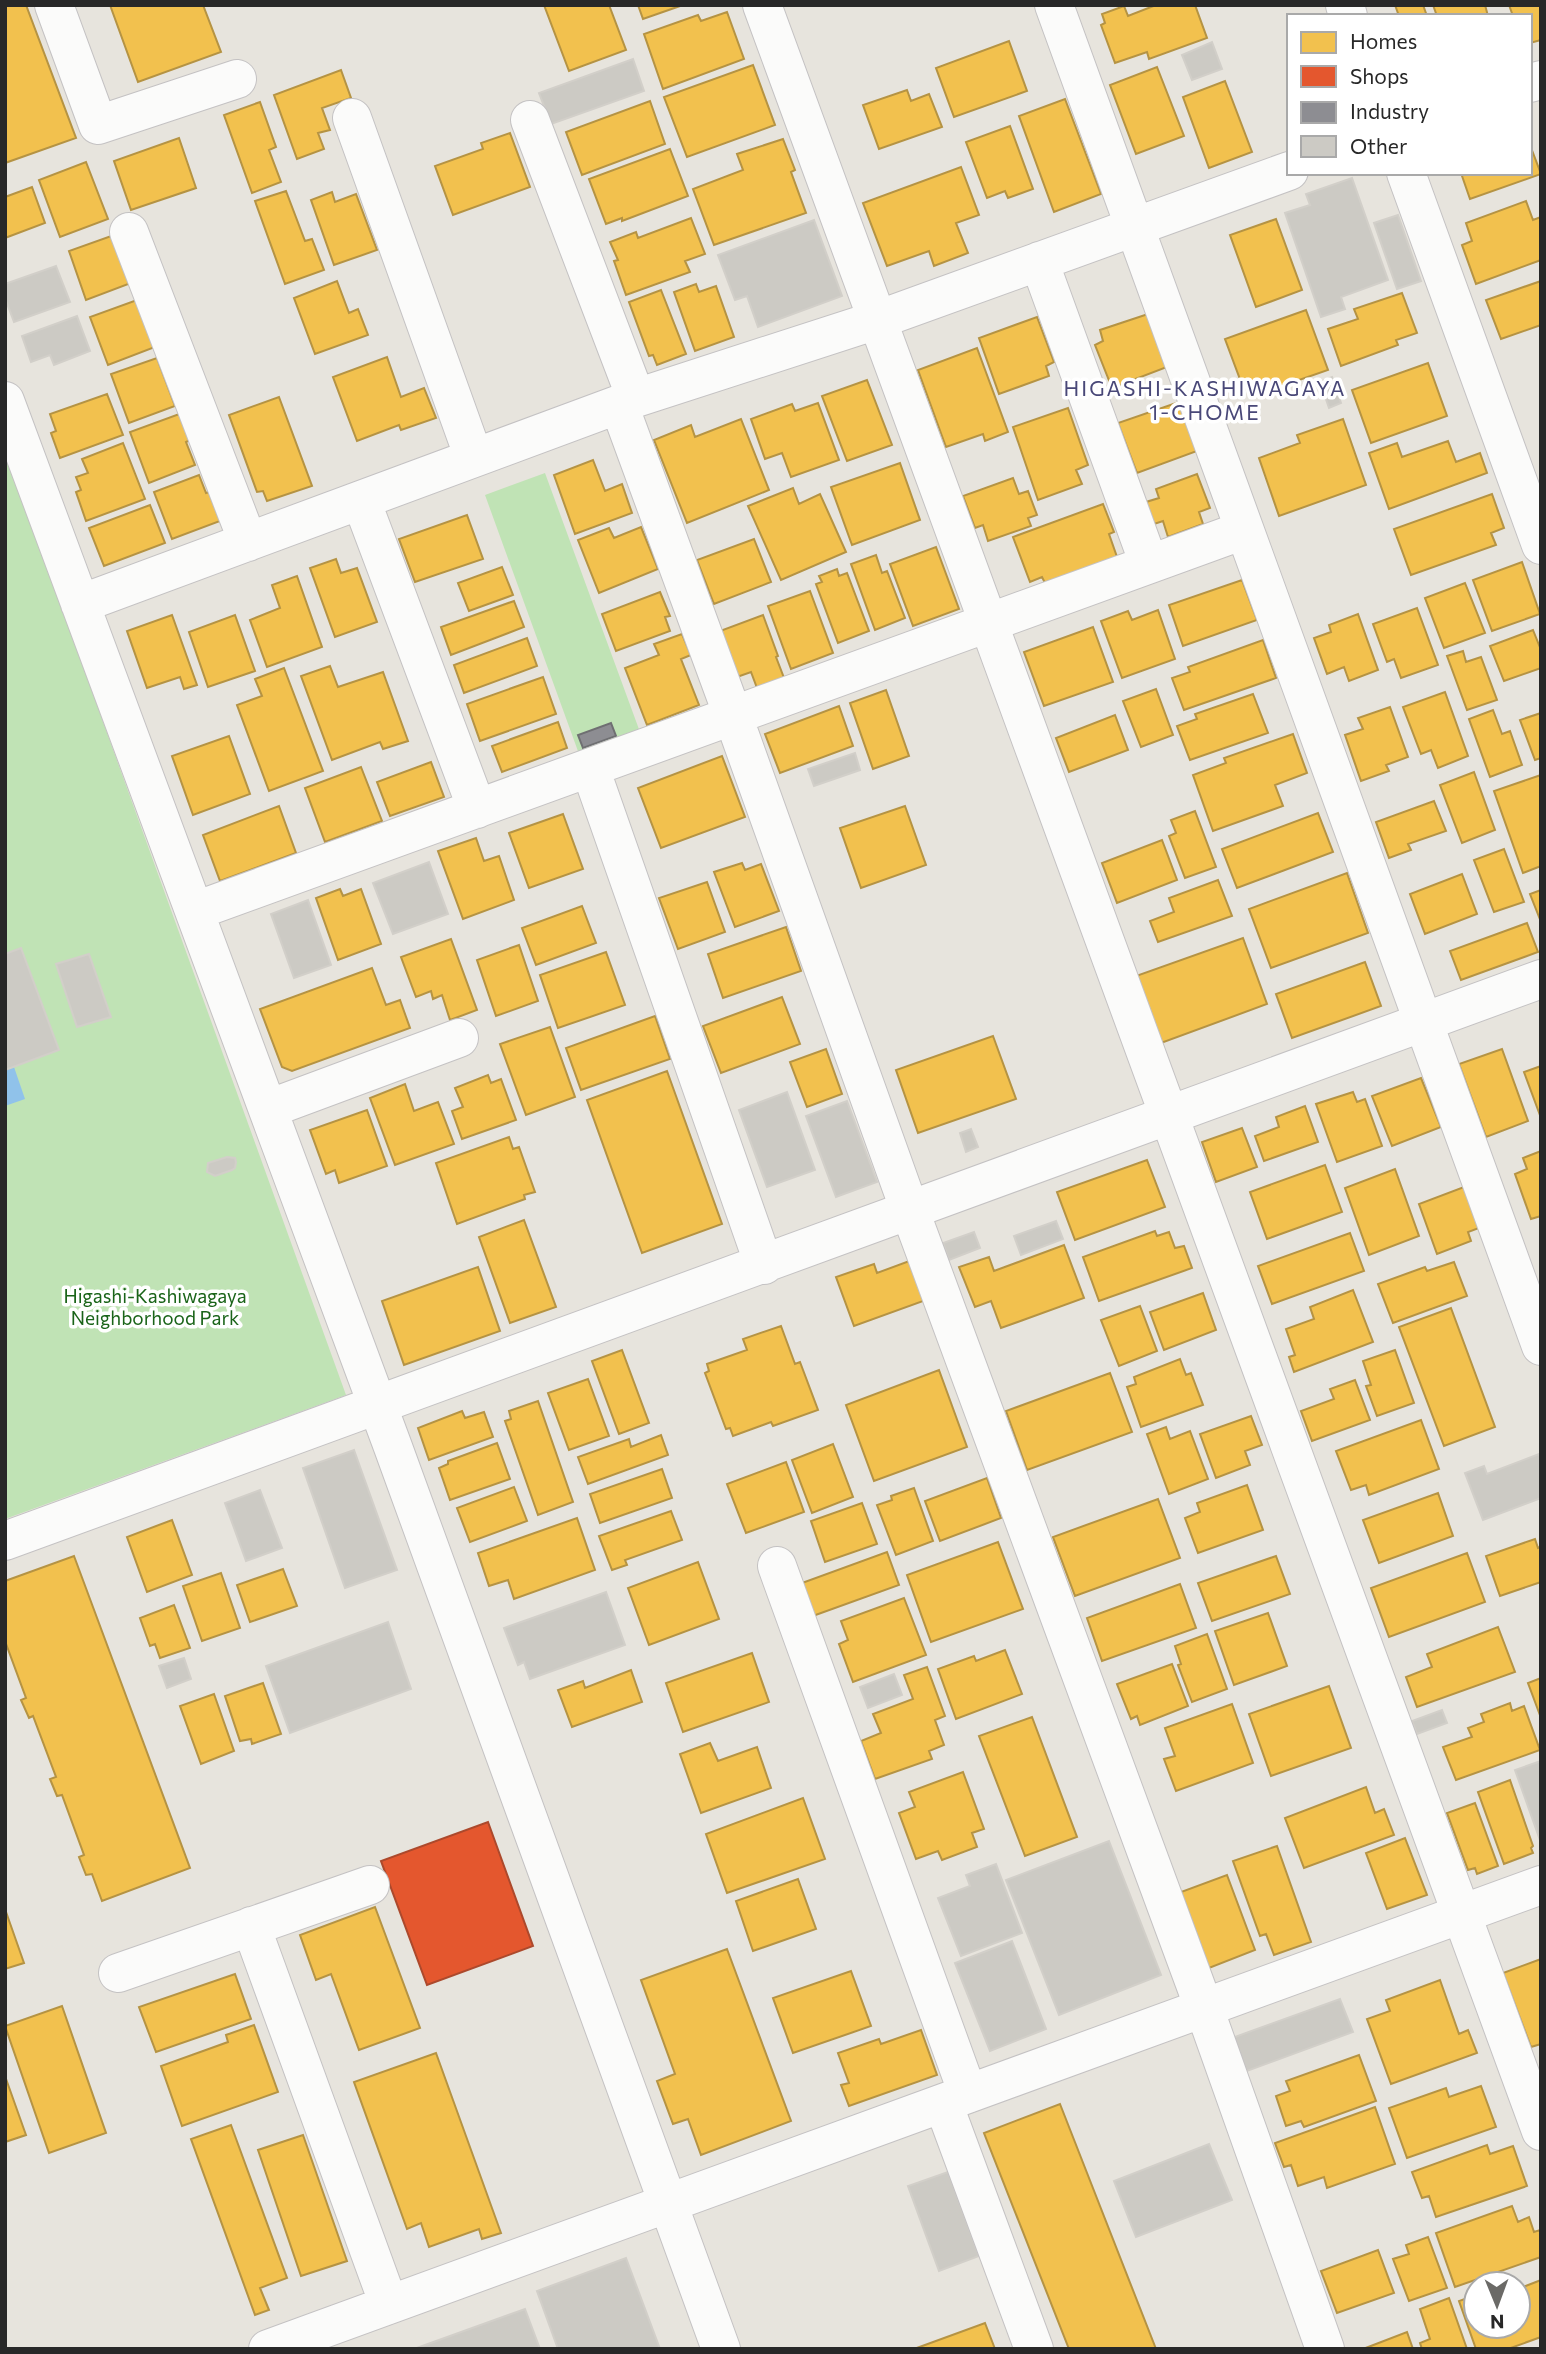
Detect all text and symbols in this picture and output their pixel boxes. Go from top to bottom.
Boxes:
legend [1287,14,1532,175]
text: Homes [1350,28,1417,53]
text: Shops [1350,63,1409,88]
text: Industry [1350,98,1429,123]
text: Other [1350,133,1407,158]
district label: HIGASHI-KASHIWAGAYA 1-CHOME [1064,375,1346,424]
park label: Higashi-Kashiwagaya Neighborhood Park [63,1284,247,1329]
north arrow [1462,2270,1532,2340]
text: N [1490,2311,1505,2334]

